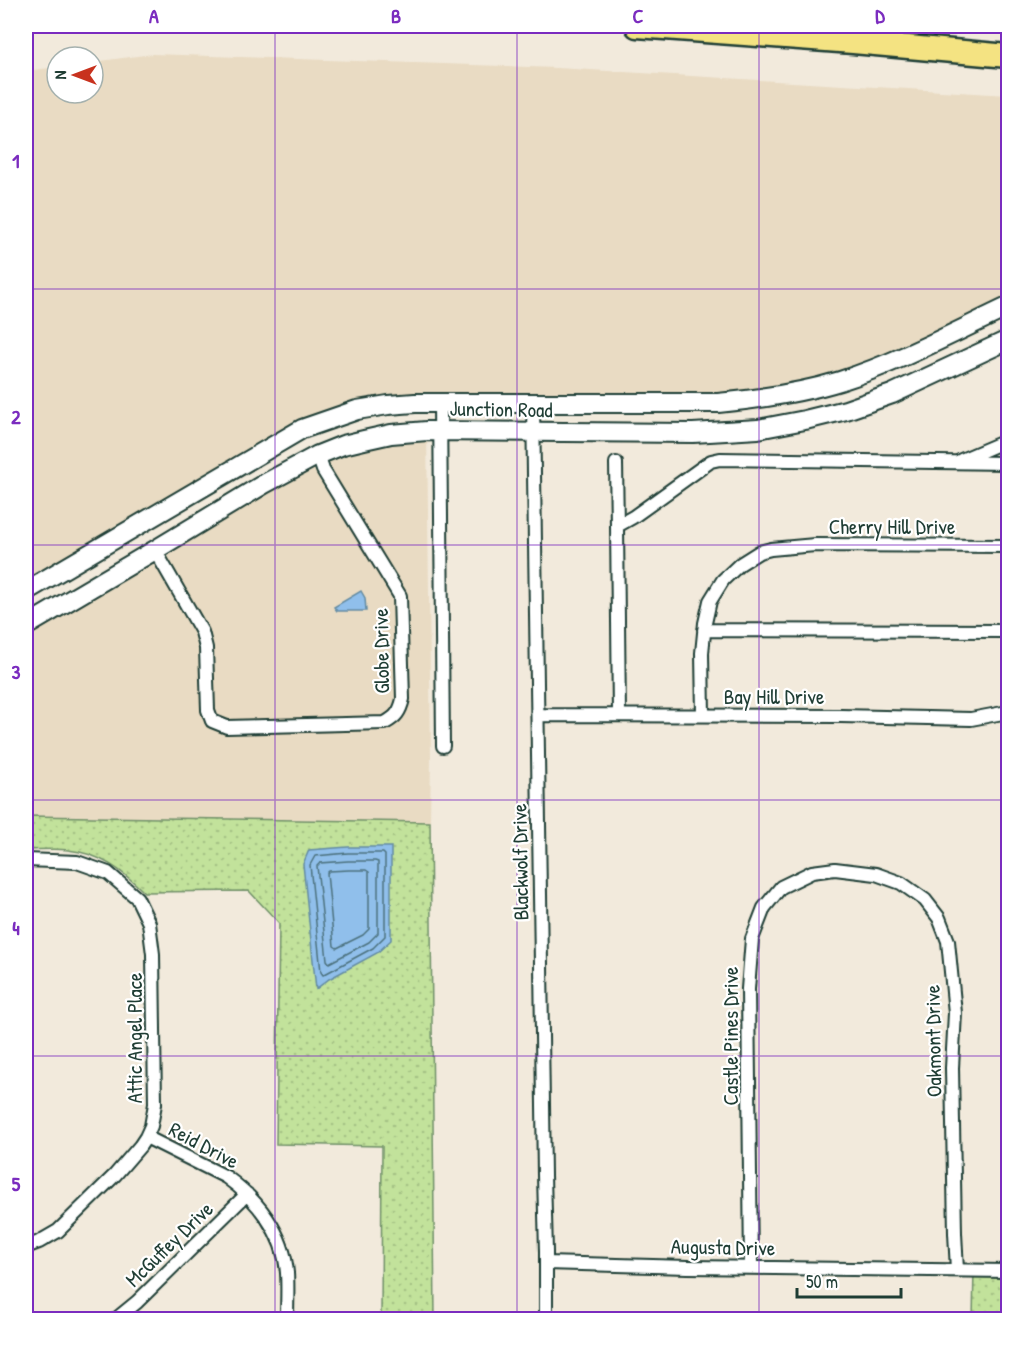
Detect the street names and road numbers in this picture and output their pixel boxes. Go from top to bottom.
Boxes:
street label: Junction Road [449,394,553,424]
street label: Cherry Hill Drive [829,512,955,541]
street label: Globe Drive [366,608,396,694]
street label: Bay Hill Drive [724,682,824,711]
street label: Blackwolf Drive [504,803,536,921]
street label: Castle Pines Drive [716,967,745,1105]
street label: Attic Angel Place [120,973,149,1103]
street label: Oakmont Drive [918,985,948,1097]
street label: Reid Drive [164,1115,244,1175]
street label: McGuffey Drive [119,1195,219,1293]
street label: Augusta Drive [671,1232,775,1262]

